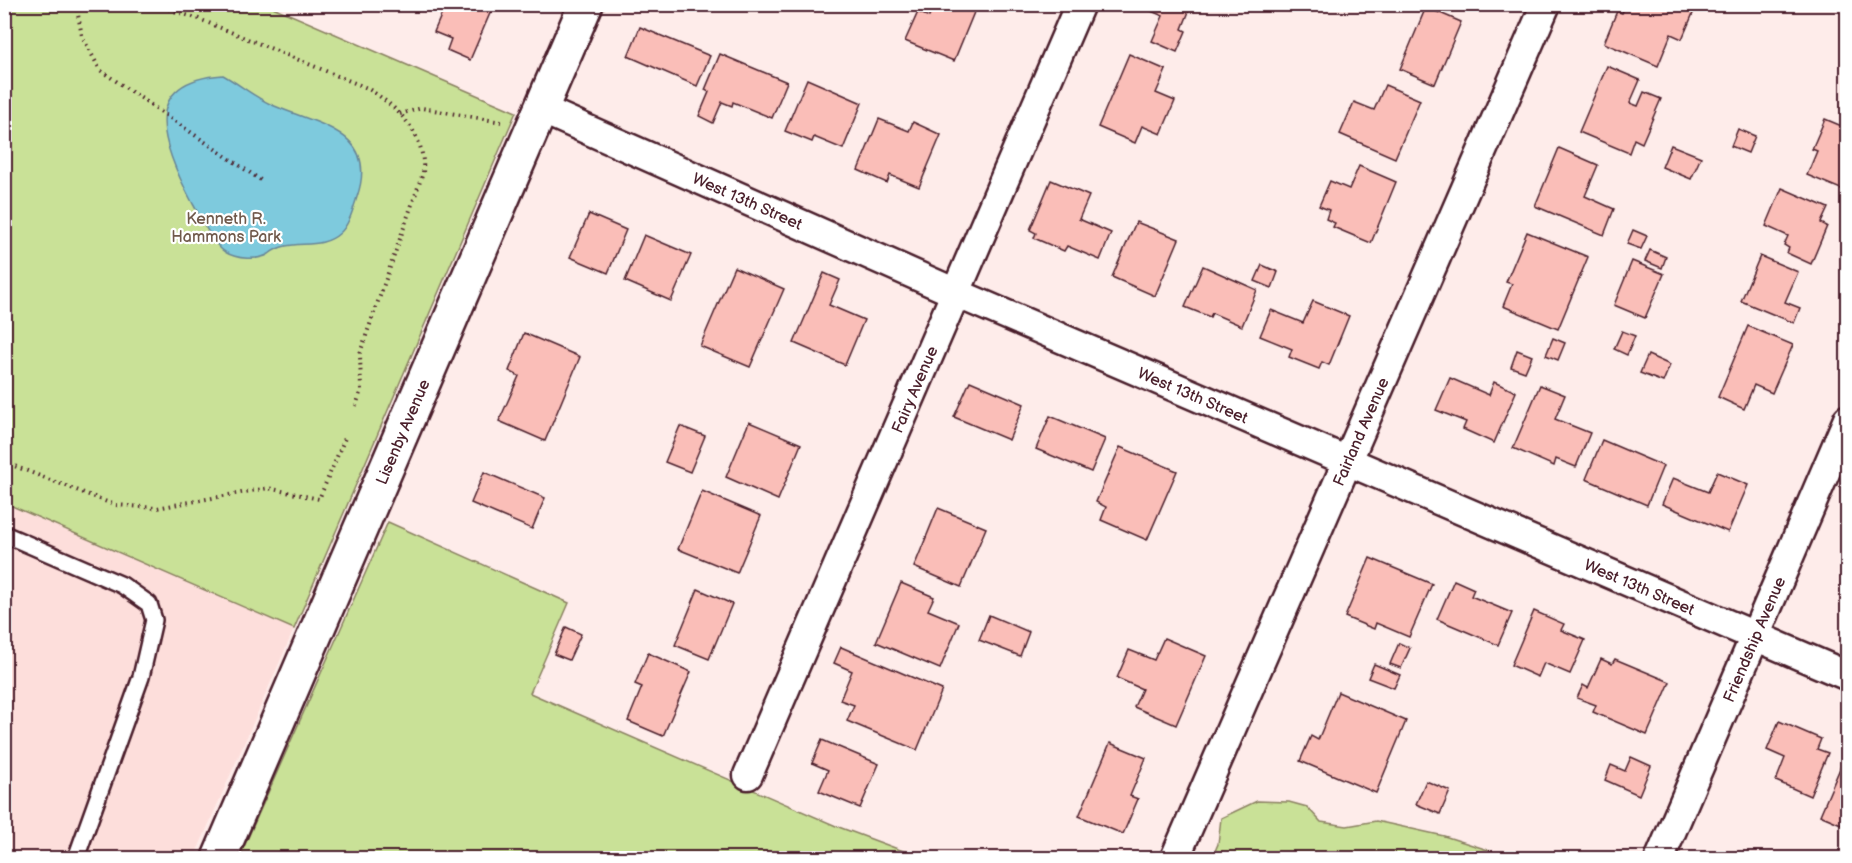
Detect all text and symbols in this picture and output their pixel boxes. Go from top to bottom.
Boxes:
street label: West 13th Street [689,169,805,235]
park label: Kenneth R. Hammons Park [171,210,281,247]
street label: Fairy Avenue [888,343,943,436]
street label: West 13th Street [1134,364,1251,428]
street label: Fairland Avenue [1330,374,1394,489]
street label: Lisenby Avenue [373,376,435,488]
street label: West 13th Street [1581,556,1697,620]
street label: Friendship Avenue [1720,574,1791,705]

